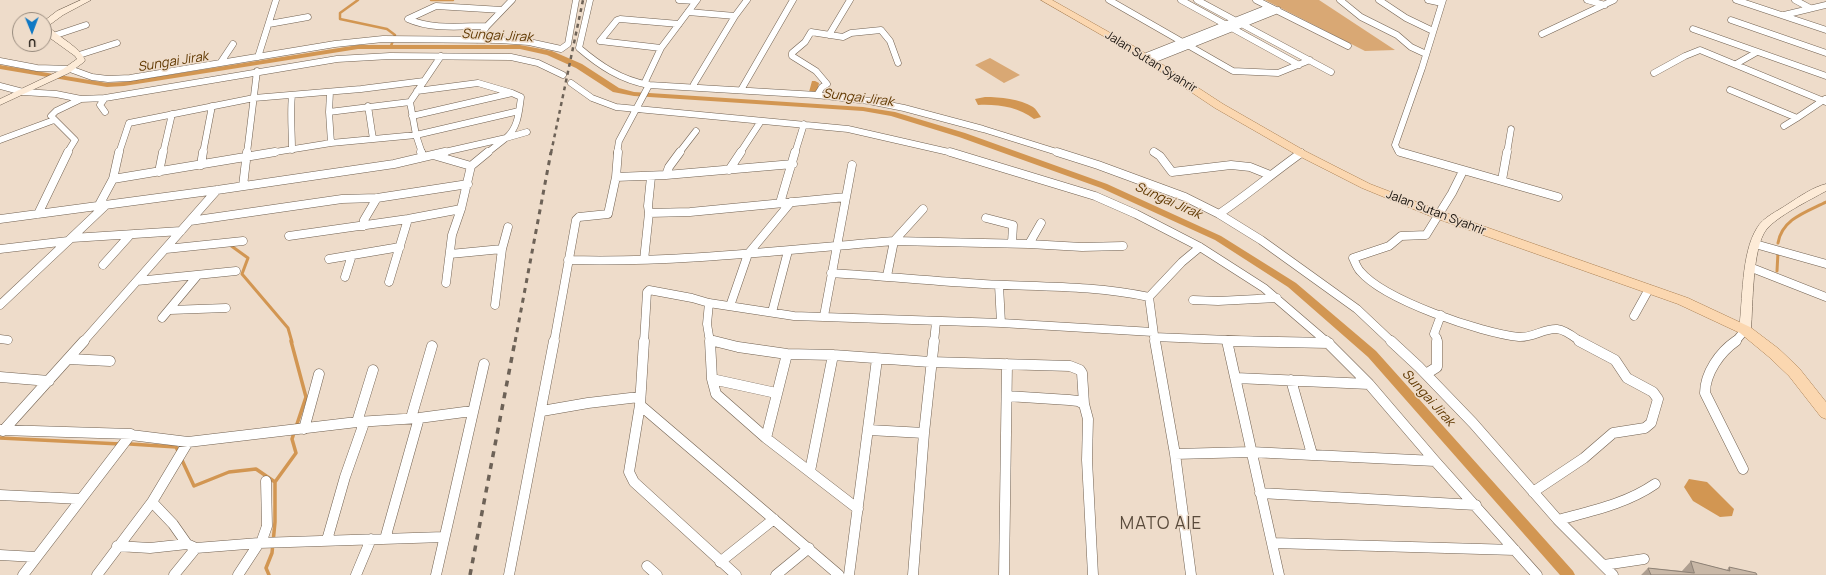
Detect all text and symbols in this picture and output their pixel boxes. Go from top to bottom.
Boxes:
north arrow [12,12,52,52]
water label: Sungai Jirak [461,26,533,46]
street label: Jalan Sutan Syahrir [1103,28,1199,96]
text: U [28,36,36,51]
water label: Sungai Jirak [137,49,209,75]
water label: Sungai Jirak [822,86,894,110]
water label: Sungai Jirak [1132,179,1204,223]
street label: Jalan Sutan Syahrir [1384,187,1488,239]
water label: Sungai Jirak [1398,366,1458,430]
district label: MATO AIE [1120,514,1202,534]

